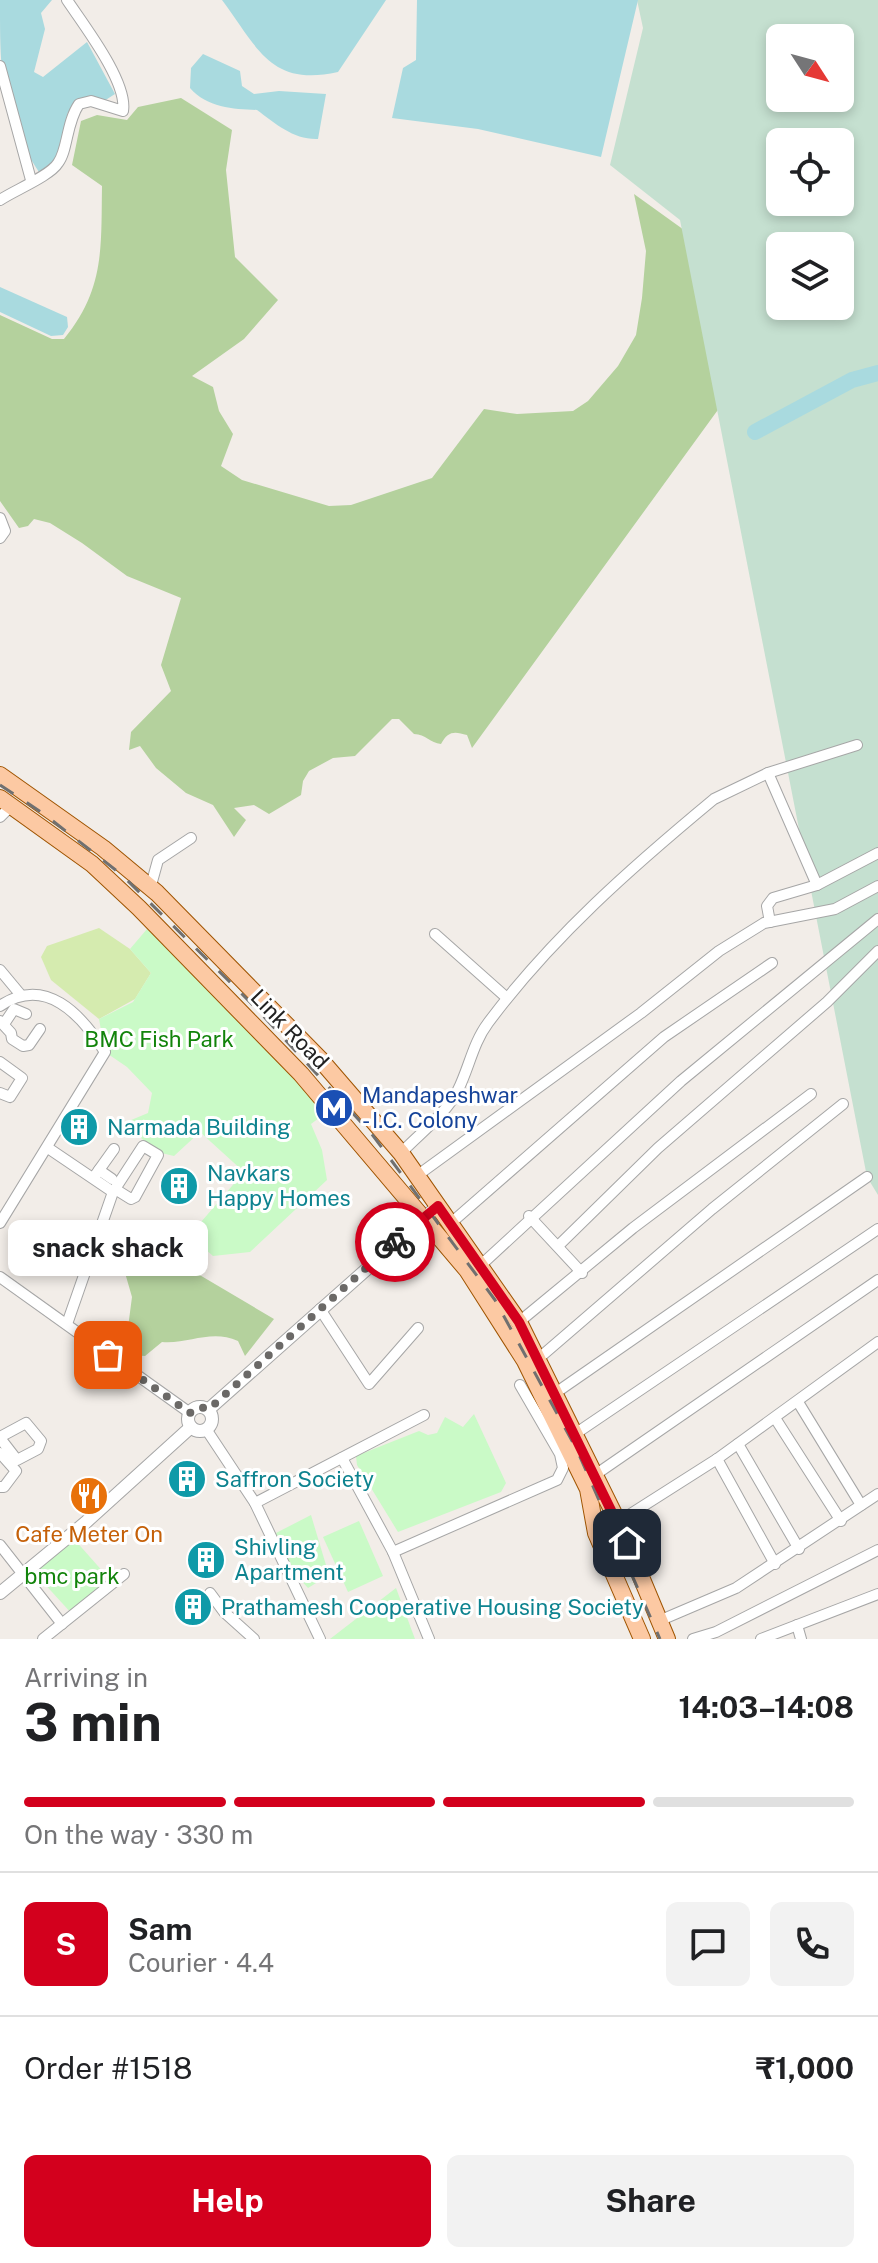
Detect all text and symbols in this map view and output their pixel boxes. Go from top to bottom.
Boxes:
north arrow [766,24,854,112]
map controls [766,24,854,320]
button: locate [766,128,854,216]
button: layers [766,232,854,320]
street label: Link Road [246,984,334,1074]
park label: BMC Fish Park [84,1026,234,1052]
place label: Mandapeshwar - I.C. Colony [362,1082,518,1133]
metro station icon: Mandapeshwar - I.C. Colony [313,1087,355,1129]
building icon: Narmada Building [58,1106,100,1148]
place label: Narmada Building [107,1114,291,1140]
place label: Navkars Happy Homes [207,1160,351,1211]
building icon: Navkars Happy Homes [158,1165,200,1207]
courier [355,1202,435,1282]
callout: snack shack [8,1219,208,1275]
icon: bike [373,1220,417,1264]
text: snack shack [32,1232,184,1263]
pin [74,1321,142,1389]
icon: bag [86,1333,130,1377]
building icon: Saffron Society [166,1458,208,1500]
place label: Saffron Society [215,1466,374,1492]
restaurant icon: Cafe Meter On [68,1475,110,1517]
pin [593,1509,661,1577]
place label: Cafe Meter On [15,1521,163,1547]
icon: home [605,1521,649,1565]
place label: Shivling Apartment [234,1534,344,1585]
building icon: Shivling Apartment [185,1539,227,1581]
park label: bmc park [24,1563,120,1589]
building icon: Prathamesh Cooperative Housing Society [172,1586,214,1628]
place label: Prathamesh Cooperative Housing Society [221,1594,644,1620]
text: Arriving in [24,1662,148,1693]
text: 14:03–14:08 [679,1689,854,1725]
text: 3 min [24,1692,162,1753]
text: On the way · 330 m [24,1819,253,1850]
button: chat [666,1902,750,1986]
button: phone [770,1902,854,1986]
text: Sam [128,1911,192,1947]
text: S [56,1926,76,1962]
text: Courier · 4.4 [128,1947,274,1978]
text: Order #1518 [24,2050,192,2086]
text: ₹1,000 [756,2050,854,2086]
button: Help [24,2155,431,2247]
button: Share [447,2155,854,2247]

